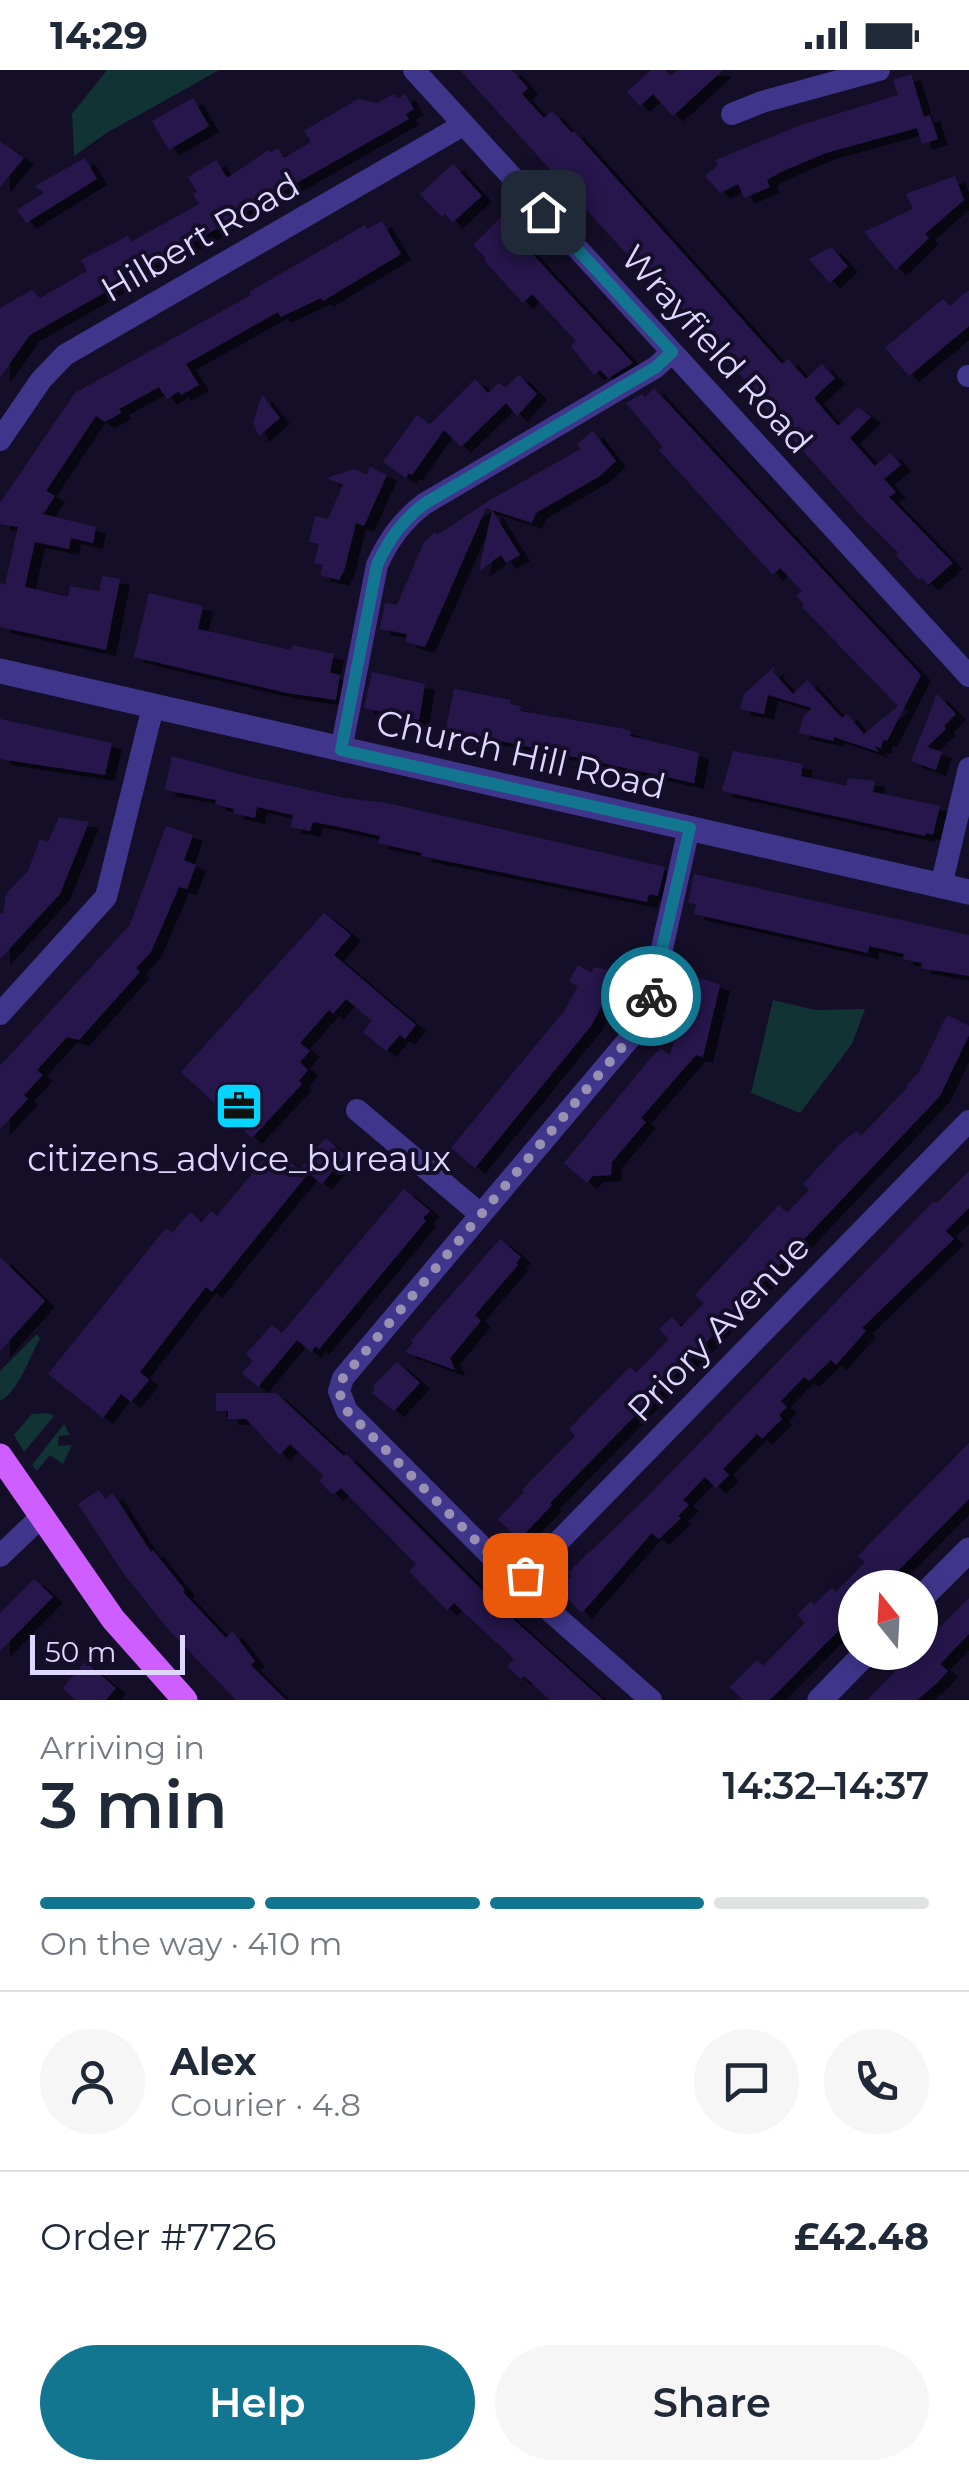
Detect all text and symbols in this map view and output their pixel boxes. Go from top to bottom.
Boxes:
text: 14:29 [50,12,148,59]
street label: Hilbert Road [93,163,307,311]
pin [501,170,586,255]
icon: home [516,185,571,240]
street label: Wrayfield Road [612,236,822,462]
street label: Church Hill Road [372,700,670,808]
courier [601,946,701,1046]
icon: bike [624,969,679,1024]
office icon: citizens_advice_bureaux [213,1080,265,1132]
place label: citizens_advice_bureaux [27,1137,451,1180]
street label: Priory Avenue [618,1225,818,1431]
pin [483,1533,568,1618]
icon: bag [498,1548,553,1603]
north arrow [838,1570,938,1670]
map controls [838,1570,938,1670]
scale bar [30,1630,185,1674]
text: 50 m [45,1635,116,1669]
text: Arriving in [40,1728,205,1767]
text: 14:32–14:37 [722,1762,929,1809]
text: 3 min [40,1765,228,1844]
text: On the way · 410 m [40,1924,343,1963]
button: person [40,2029,145,2134]
button: chat [694,2029,799,2134]
button: phone [824,2029,929,2134]
text: Alex [170,2038,257,2085]
text: Courier · 4.8 [170,2085,361,2124]
text: Order #7726 [40,2213,276,2260]
text: £42.48 [794,2213,929,2260]
button: Help [40,2345,475,2460]
button: Share [495,2345,929,2460]

